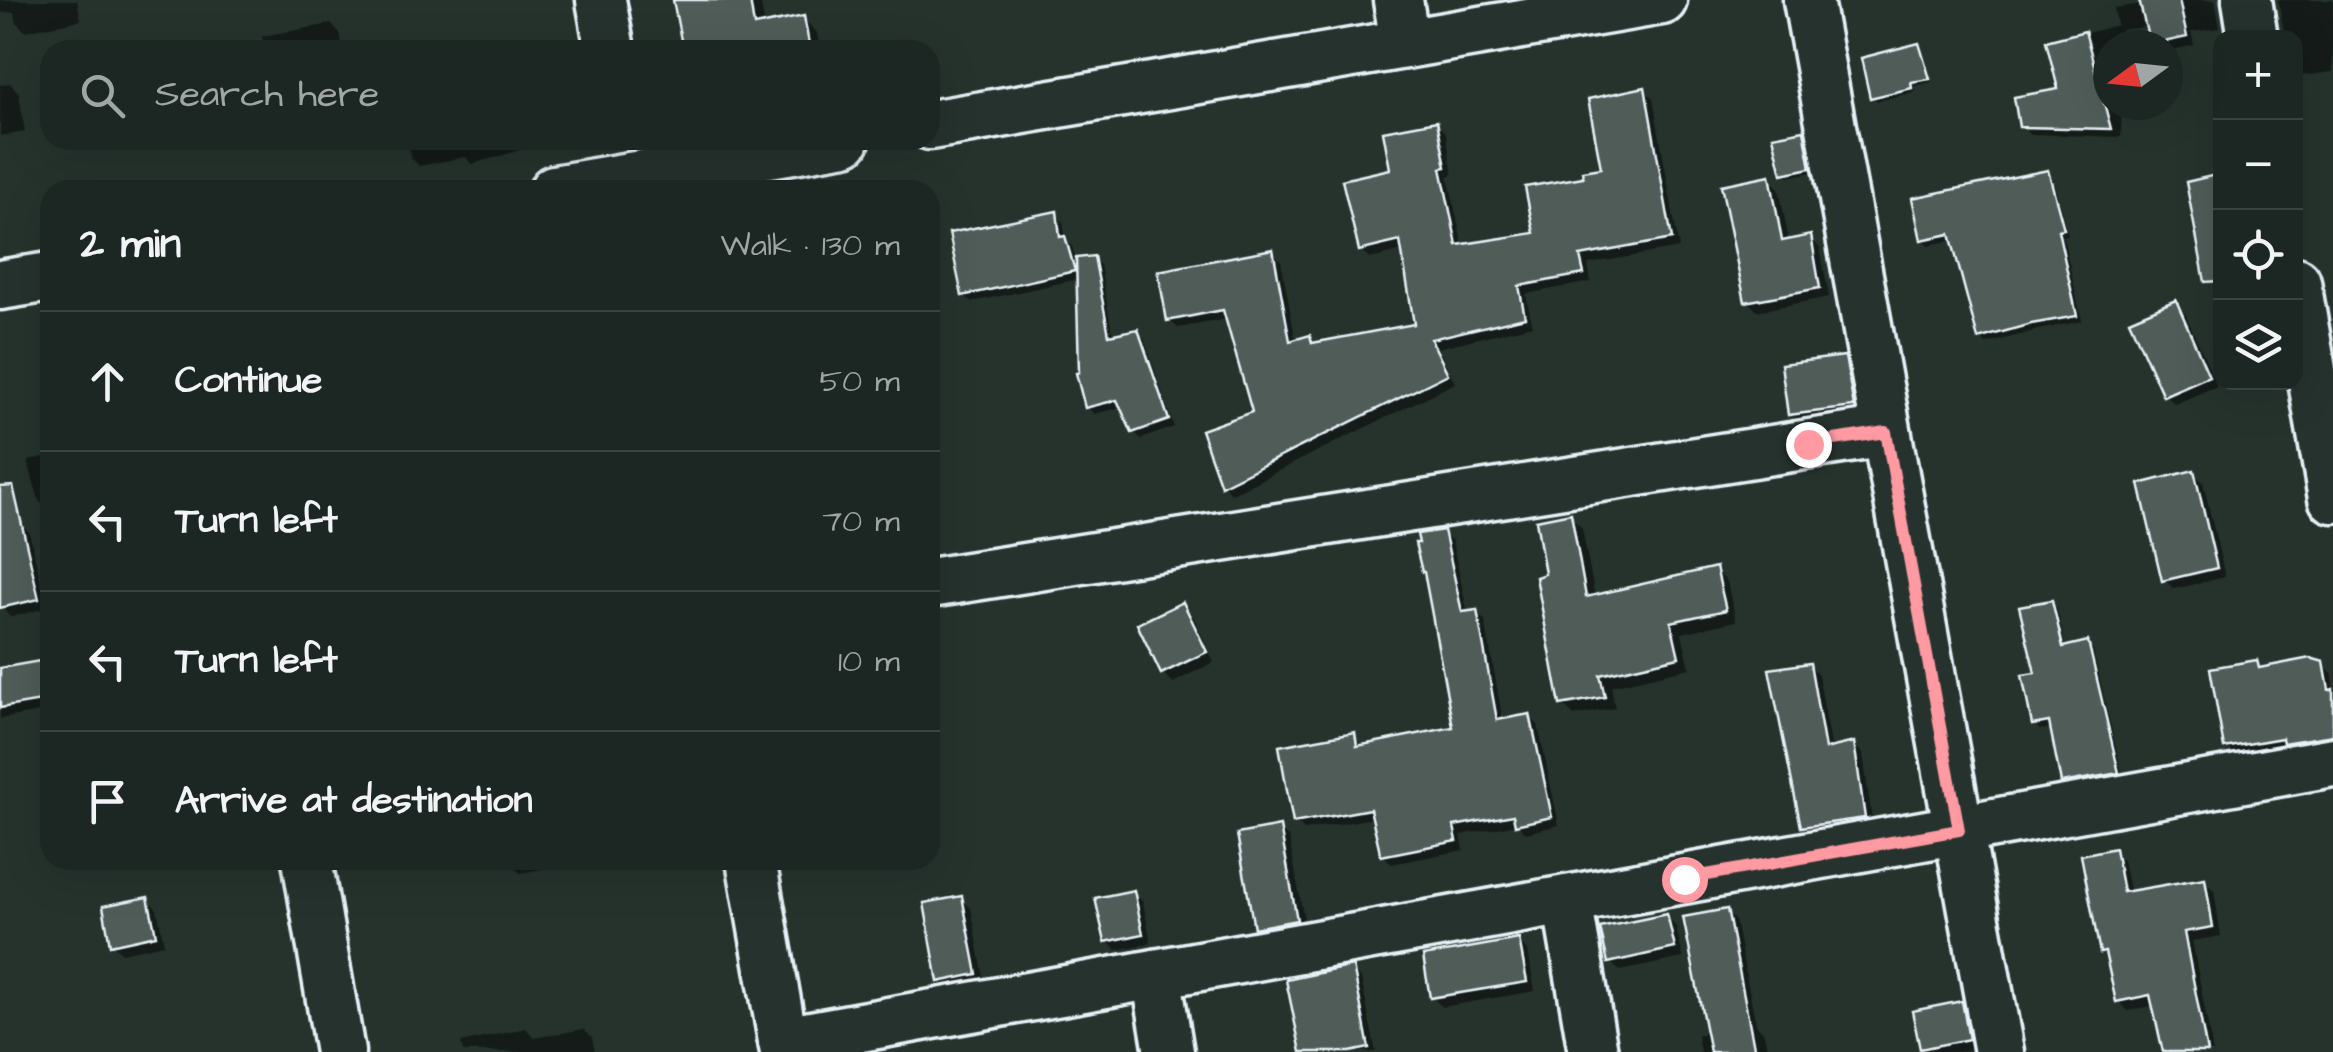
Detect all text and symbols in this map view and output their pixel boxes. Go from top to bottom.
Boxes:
north arrow [2093,30,2183,120]
map controls [2213,30,2303,390]
button: + [2213,30,2303,120]
search box [40,40,940,150]
icon: search [75,68,130,123]
text: Search here [155,69,379,121]
button: − [2213,120,2303,210]
button: locate [2213,210,2303,300]
text: 2 min [80,216,181,274]
text: Walk · 130 m [721,223,900,268]
button: layers [2213,300,2303,390]
icon: ahead [80,354,135,409]
text: Continue [175,355,322,407]
text: 50 m [819,359,900,404]
route end [1786,422,1832,468]
icon: left [80,494,135,549]
text: Turn left [175,495,338,547]
text: 70 m [822,499,900,544]
icon: left [80,634,135,689]
text: Turn left [175,635,338,687]
text: 10 m [838,639,900,684]
icon: arrive [80,774,135,829]
text: Arrive at destination [175,775,532,827]
route start [1662,857,1708,903]

